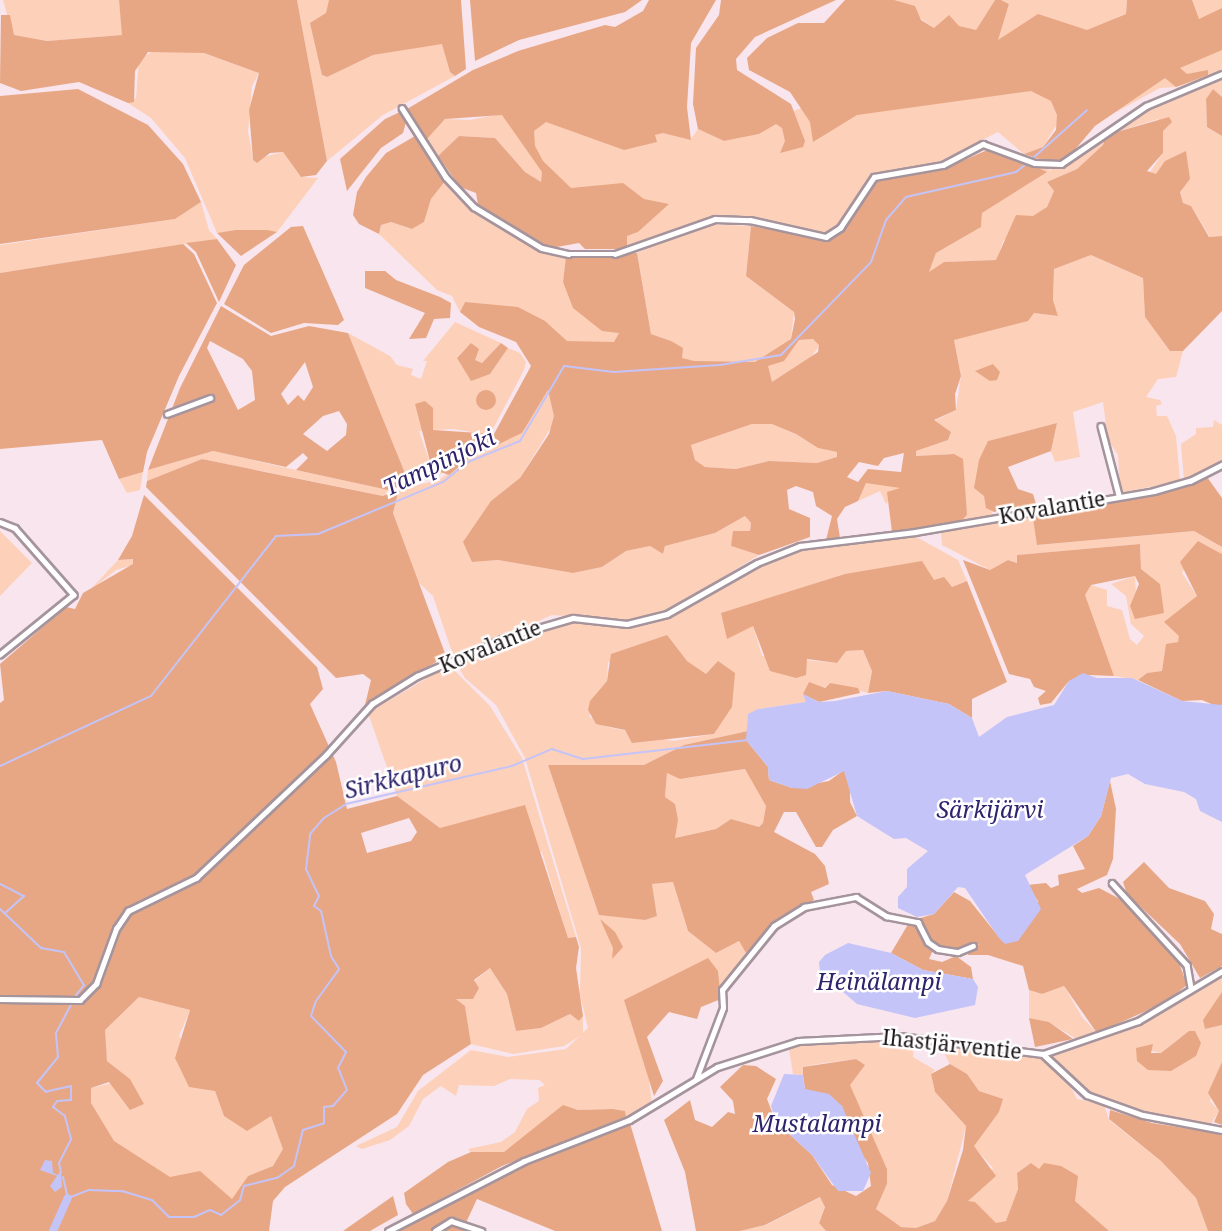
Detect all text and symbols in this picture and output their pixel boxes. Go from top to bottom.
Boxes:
water label: Tampinjoki [378,423,500,501]
street label: Kovalantie [997,485,1107,529]
street label: Kovalantie [435,614,545,678]
water label: Sirkkapuro [341,748,465,804]
water label: Särkijärvi [937,795,1043,823]
water label: Heinälampi [817,967,941,995]
street label: Ihastjärventie [881,1024,1023,1064]
water label: Mustalampi [753,1109,881,1137]

